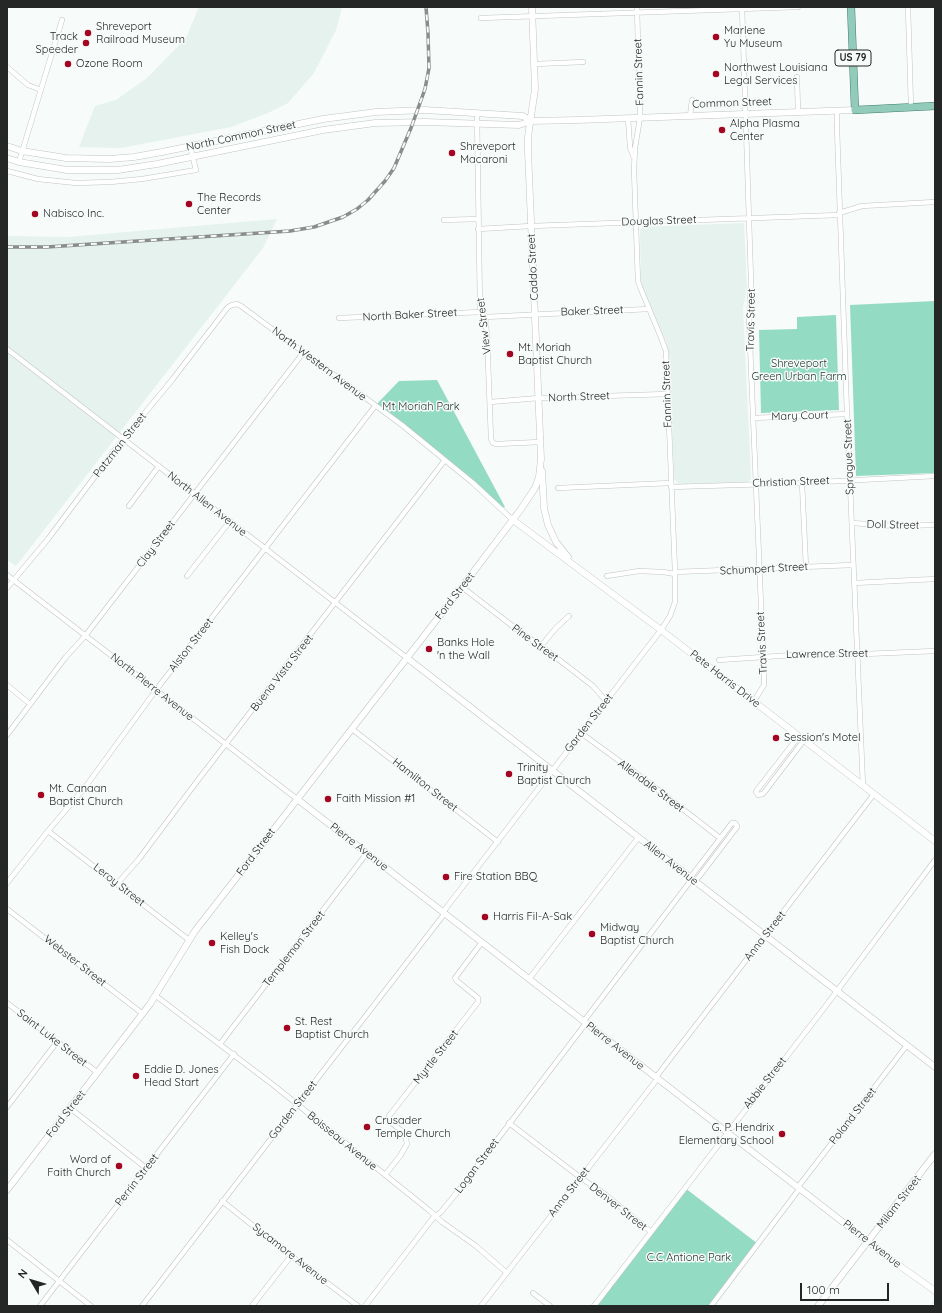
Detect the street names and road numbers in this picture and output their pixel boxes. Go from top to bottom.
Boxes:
street label: Fannin Street [631,38,647,106]
road number: US 79 [835,50,871,66]
street label: Common Street [692,95,772,111]
street label: North Common Street [185,118,297,154]
street label: Douglas Street [621,213,697,229]
street label: Caddo Street [525,233,541,301]
street label: Travis Street [744,288,758,352]
street label: View Street [474,297,494,355]
street label: Baker Street [560,303,624,319]
street label: North Baker Street [362,306,458,324]
street label: North Western Avenue [269,324,369,404]
street label: Fannin Street [659,360,675,428]
street label: North Street [548,389,610,405]
street label: Mary Court [771,408,829,424]
street label: Patzman Street [91,410,149,480]
street label: Sprague Street [841,419,857,495]
street label: North Allen Avenue [165,469,249,539]
street label: Christian Street [752,474,830,490]
street label: Clay Street [134,518,178,570]
street label: Doll Street [867,518,919,532]
street label: Schumpert Street [720,560,808,578]
street label: Ford Street [432,570,478,622]
street label: Travis Street [754,611,770,675]
street label: Alston Street [166,616,216,674]
street label: Pine Street [509,622,561,664]
street label: Buena Vista Street [248,632,316,714]
street label: Pete Harris Drive [687,647,763,711]
street label: Lawrence Street [786,647,868,661]
street label: North Pierre Avenue [108,650,196,724]
street label: Garden Street [562,691,616,755]
street label: Hamilton Street [390,755,460,815]
street label: Allendale Street [615,757,687,815]
street label: Pierre Avenue [327,820,391,874]
street label: Ford Street [234,825,278,879]
street label: Allen Avenue [641,838,701,888]
street label: Leroy Street [91,861,147,909]
street label: Templeman Street [260,908,328,990]
street label: Anna Street [741,908,789,964]
street label: Webster Street [41,932,109,990]
street label: Saint Luke Street [14,1007,90,1069]
street label: Pierre Avenue [583,1019,647,1073]
street label: Myrtle Street [411,1027,461,1087]
street label: Abbie Street [741,1054,789,1112]
street label: Garden Street [266,1078,320,1142]
street label: Poland Street [827,1085,879,1147]
street label: Ford Street [43,1088,89,1140]
street label: Boisseau Avenue [304,1109,380,1173]
street label: Logan Street [452,1136,502,1196]
street label: Perrin Street [112,1151,162,1209]
street label: Anna Street [545,1164,593,1220]
street label: Milam Street [874,1173,924,1231]
street label: Denver Street [586,1180,650,1234]
street label: Pierre Avenue [840,1217,904,1271]
street label: Sycamore Avenue [250,1220,330,1288]

